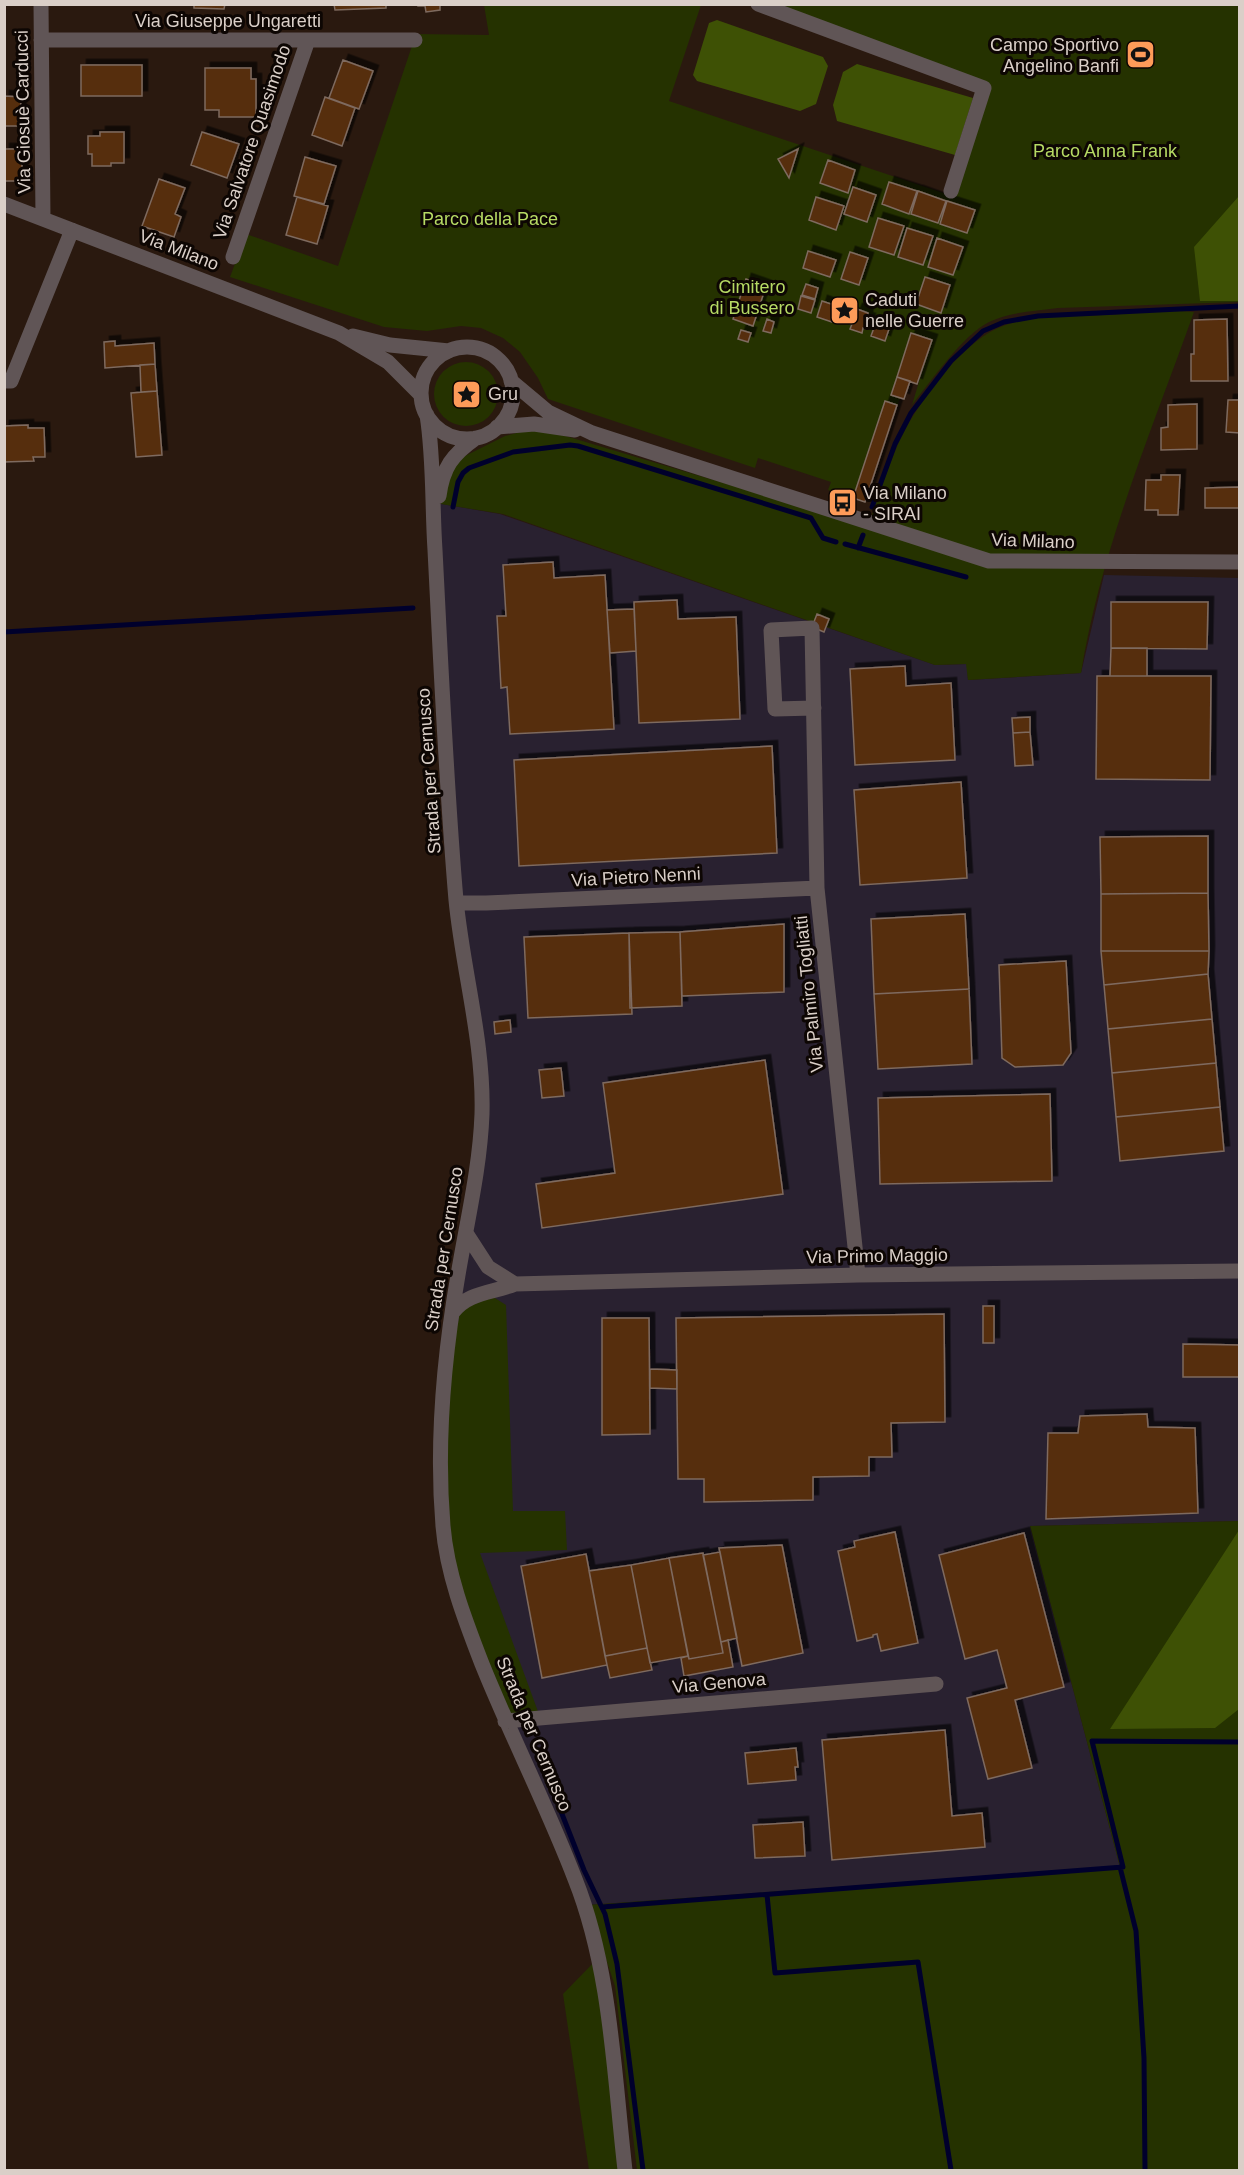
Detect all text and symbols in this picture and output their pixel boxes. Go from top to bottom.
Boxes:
street label: Via Giuseppe Ungaretti [135,11,321,31]
street label: Via Giosuè Carducci [12,30,34,194]
place label: Campo Sportivo Angelino Banfi [990,35,1119,76]
sports icon: Campo Sportivo Angelino Banfi [1124,39,1156,71]
street label: Via Salvatore Quasimodo [209,42,295,242]
park label: Parco Anna Frank [1033,141,1178,161]
park label: Parco della Pace [422,209,558,229]
street label: Via Milano [136,226,222,274]
park label: Cimitero di Bussero [709,277,795,318]
place label: Caduti nelle Guerre [865,290,964,331]
place icon: Caduti nelle Guerre [828,294,860,326]
place icon: Gru [451,378,483,410]
place label: Gru [488,384,518,404]
place label: Via Milano - SIRAI [863,483,947,524]
bus stop icon: Via Milano - SIRAI [826,487,858,519]
street label: Via Milano [991,530,1075,552]
street label: Strada per Cernusco [413,687,445,855]
street label: Via Pietro Nenni [571,864,701,890]
street label: Via Palmiro Togliatti [791,915,827,1073]
street label: Strada per Cernusco [421,1165,467,1333]
street label: Via Primo Maggio [806,1245,948,1267]
street label: Strada per Cernusco [492,1654,576,1814]
street label: Via Genova [671,1669,768,1697]

